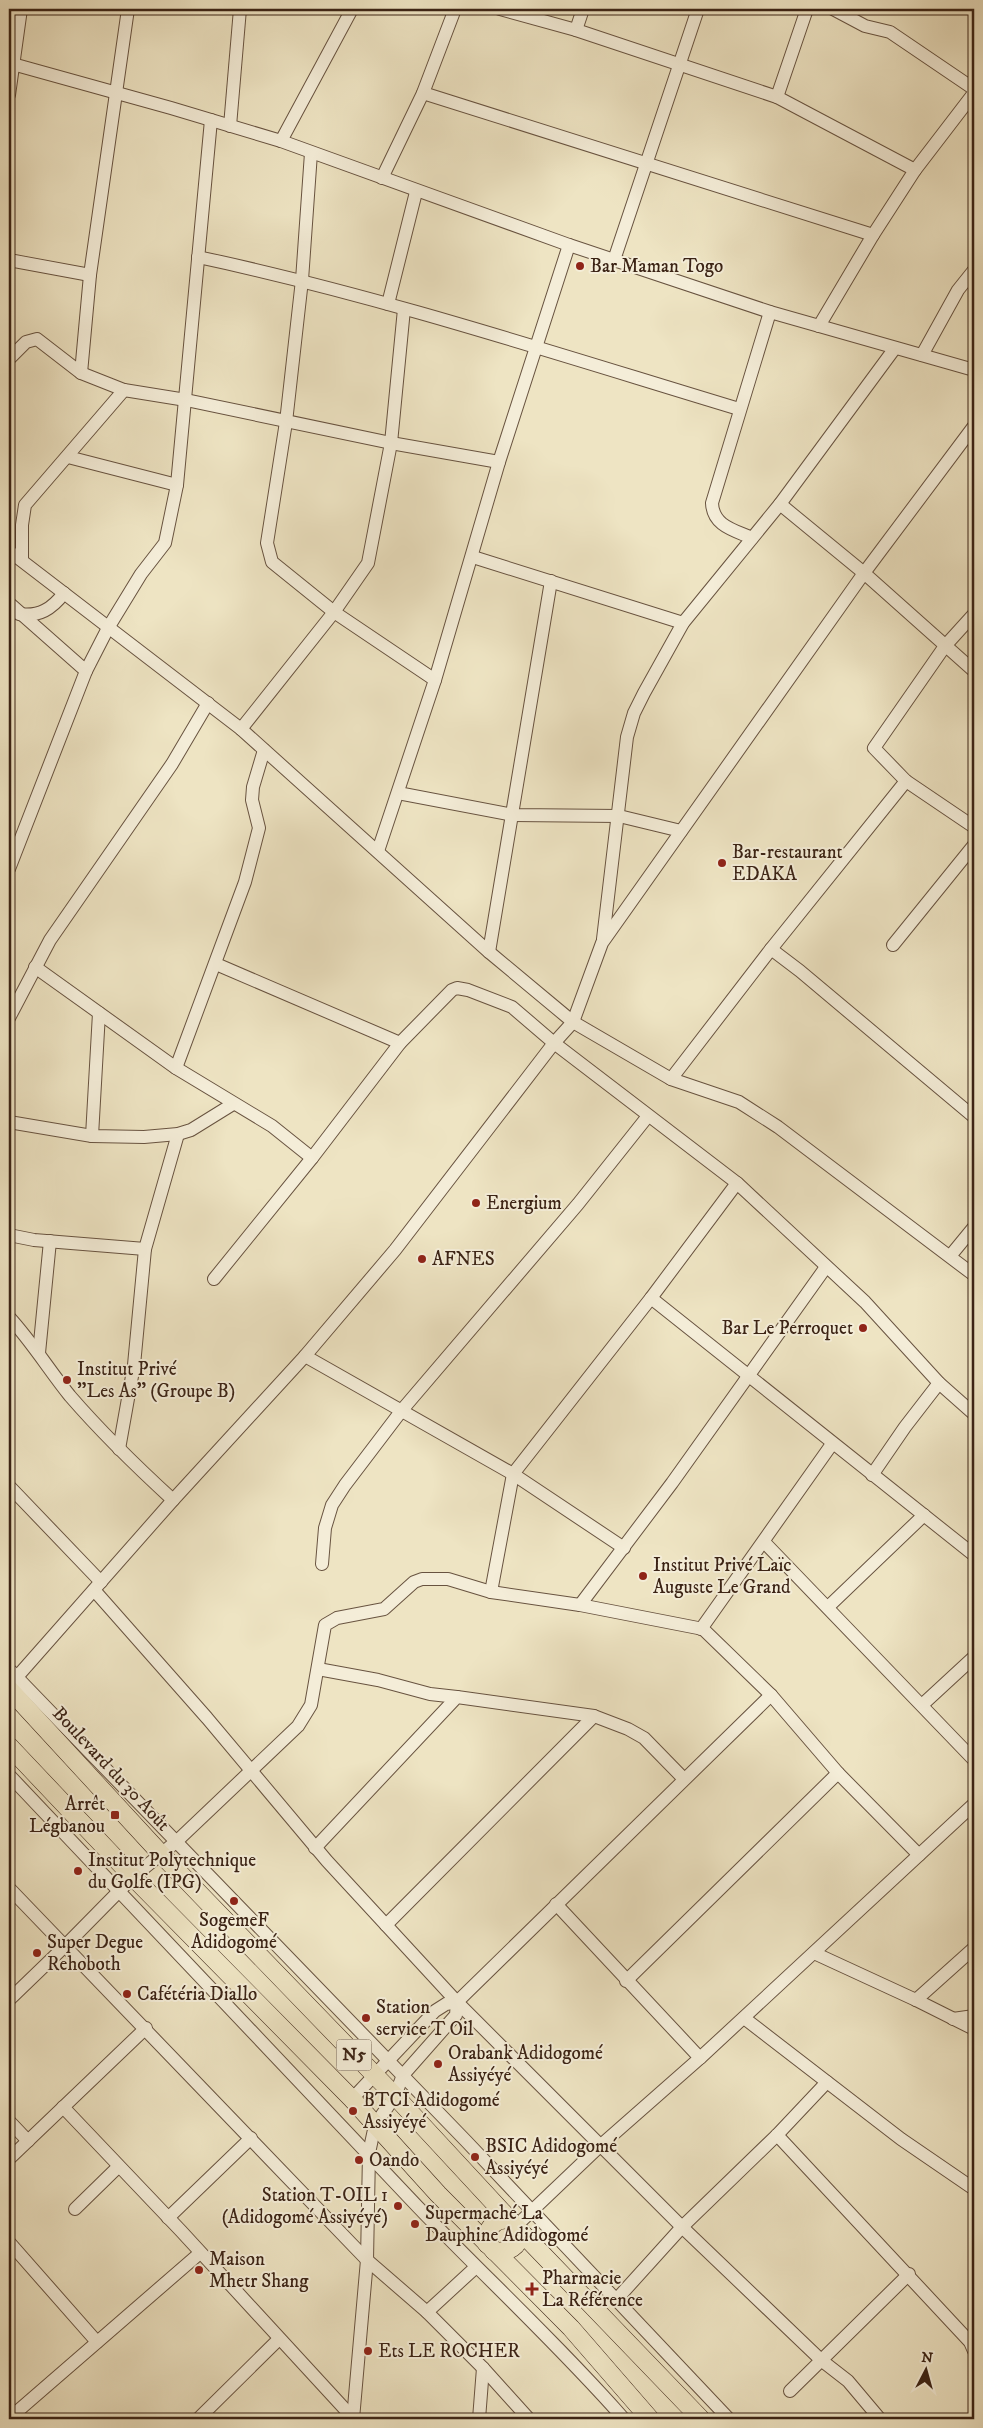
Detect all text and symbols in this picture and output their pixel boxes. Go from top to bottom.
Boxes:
place label: Bar Maman Togo [590,255,723,278]
marker: Bar Maman Togo [574,260,586,272]
place label: Bar-restaurant EDAKA [732,841,843,886]
marker: Bar-restaurant EDAKA [716,857,728,869]
place label: Energium [486,1192,562,1215]
marker: Energium [470,1197,482,1209]
place label: AFNES [432,1248,495,1271]
marker: AFNES [416,1253,428,1265]
place label: Bar Le Perroquet [722,1317,853,1341]
marker: Bar Le Perroquet [857,1322,869,1334]
place label: Institut Privé "Les As" (Groupe B) [77,1358,235,1403]
marker: Institut Privé "Les As" (Groupe B) [61,1374,73,1386]
place label: Institut Privé Laïc Auguste Le Grand [653,1554,792,1599]
marker: Institut Privé Laïc Auguste Le Grand [637,1570,649,1582]
street label: Boulevard du 30 Août [47,1702,175,1836]
place label: Arrêt Légbanou [29,1793,105,1838]
marker: Arrêt Légbanou [109,1809,121,1821]
place label: Institut Polytechnique du Golfe (IPG) [88,1849,256,1894]
marker: Institut Polytechnique du Golfe (IPG) [72,1865,84,1877]
marker: SogemeF Adidogomé [228,1895,240,1907]
place label: SogemeF Adidogomé [191,1909,277,1954]
place label: Super Degue Rehoboth [47,1931,143,1976]
marker: Super Degue Rehoboth [31,1947,43,1959]
place label: Cafétéria Diallo [137,1983,257,2006]
marker: Cafétéria Diallo [121,1988,133,2000]
place label: Station service T Oil [376,1996,474,2041]
marker: Station service T Oil [360,2012,372,2024]
road number: N5 [336,2040,372,2070]
place label: Orabank Adidogomé Assiyéyé [448,2042,603,2087]
marker: Orabank Adidogomé Assiyéyé [432,2058,444,2070]
place label: BTCI Adidogomé Assiyéyé [363,2089,500,2134]
marker: BTCI Adidogomé Assiyéyé [347,2105,359,2117]
place label: BSIC Adidogomé Assiyéyé [485,2135,617,2180]
place label: Oando [369,2149,419,2172]
marker: BSIC Adidogomé Assiyéyé [469,2151,481,2163]
marker: Oando [353,2154,365,2166]
place label: Station T-OIL 1 (Adidogomé Assiyéyé) [222,2184,388,2229]
marker: Station T-OIL 1 (Adidogomé Assiyéyé) [392,2200,404,2212]
place label: Supermaché La Dauphine Adidogomé [425,2202,588,2247]
marker: Supermaché La Dauphine Adidogomé [409,2218,421,2230]
place label: Maison Mhetr Shang [209,2248,309,2293]
marker: Maison Mhetr Shang [193,2264,205,2276]
place label: Pharmacie La Référence [542,2267,643,2312]
marker: Pharmacie La Référence [526,2283,538,2295]
place label: Ets LE ROCHER [378,2340,520,2363]
marker: Ets LE ROCHER [362,2345,374,2357]
north arrow [900,2346,950,2396]
text: N [921,2349,934,2368]

